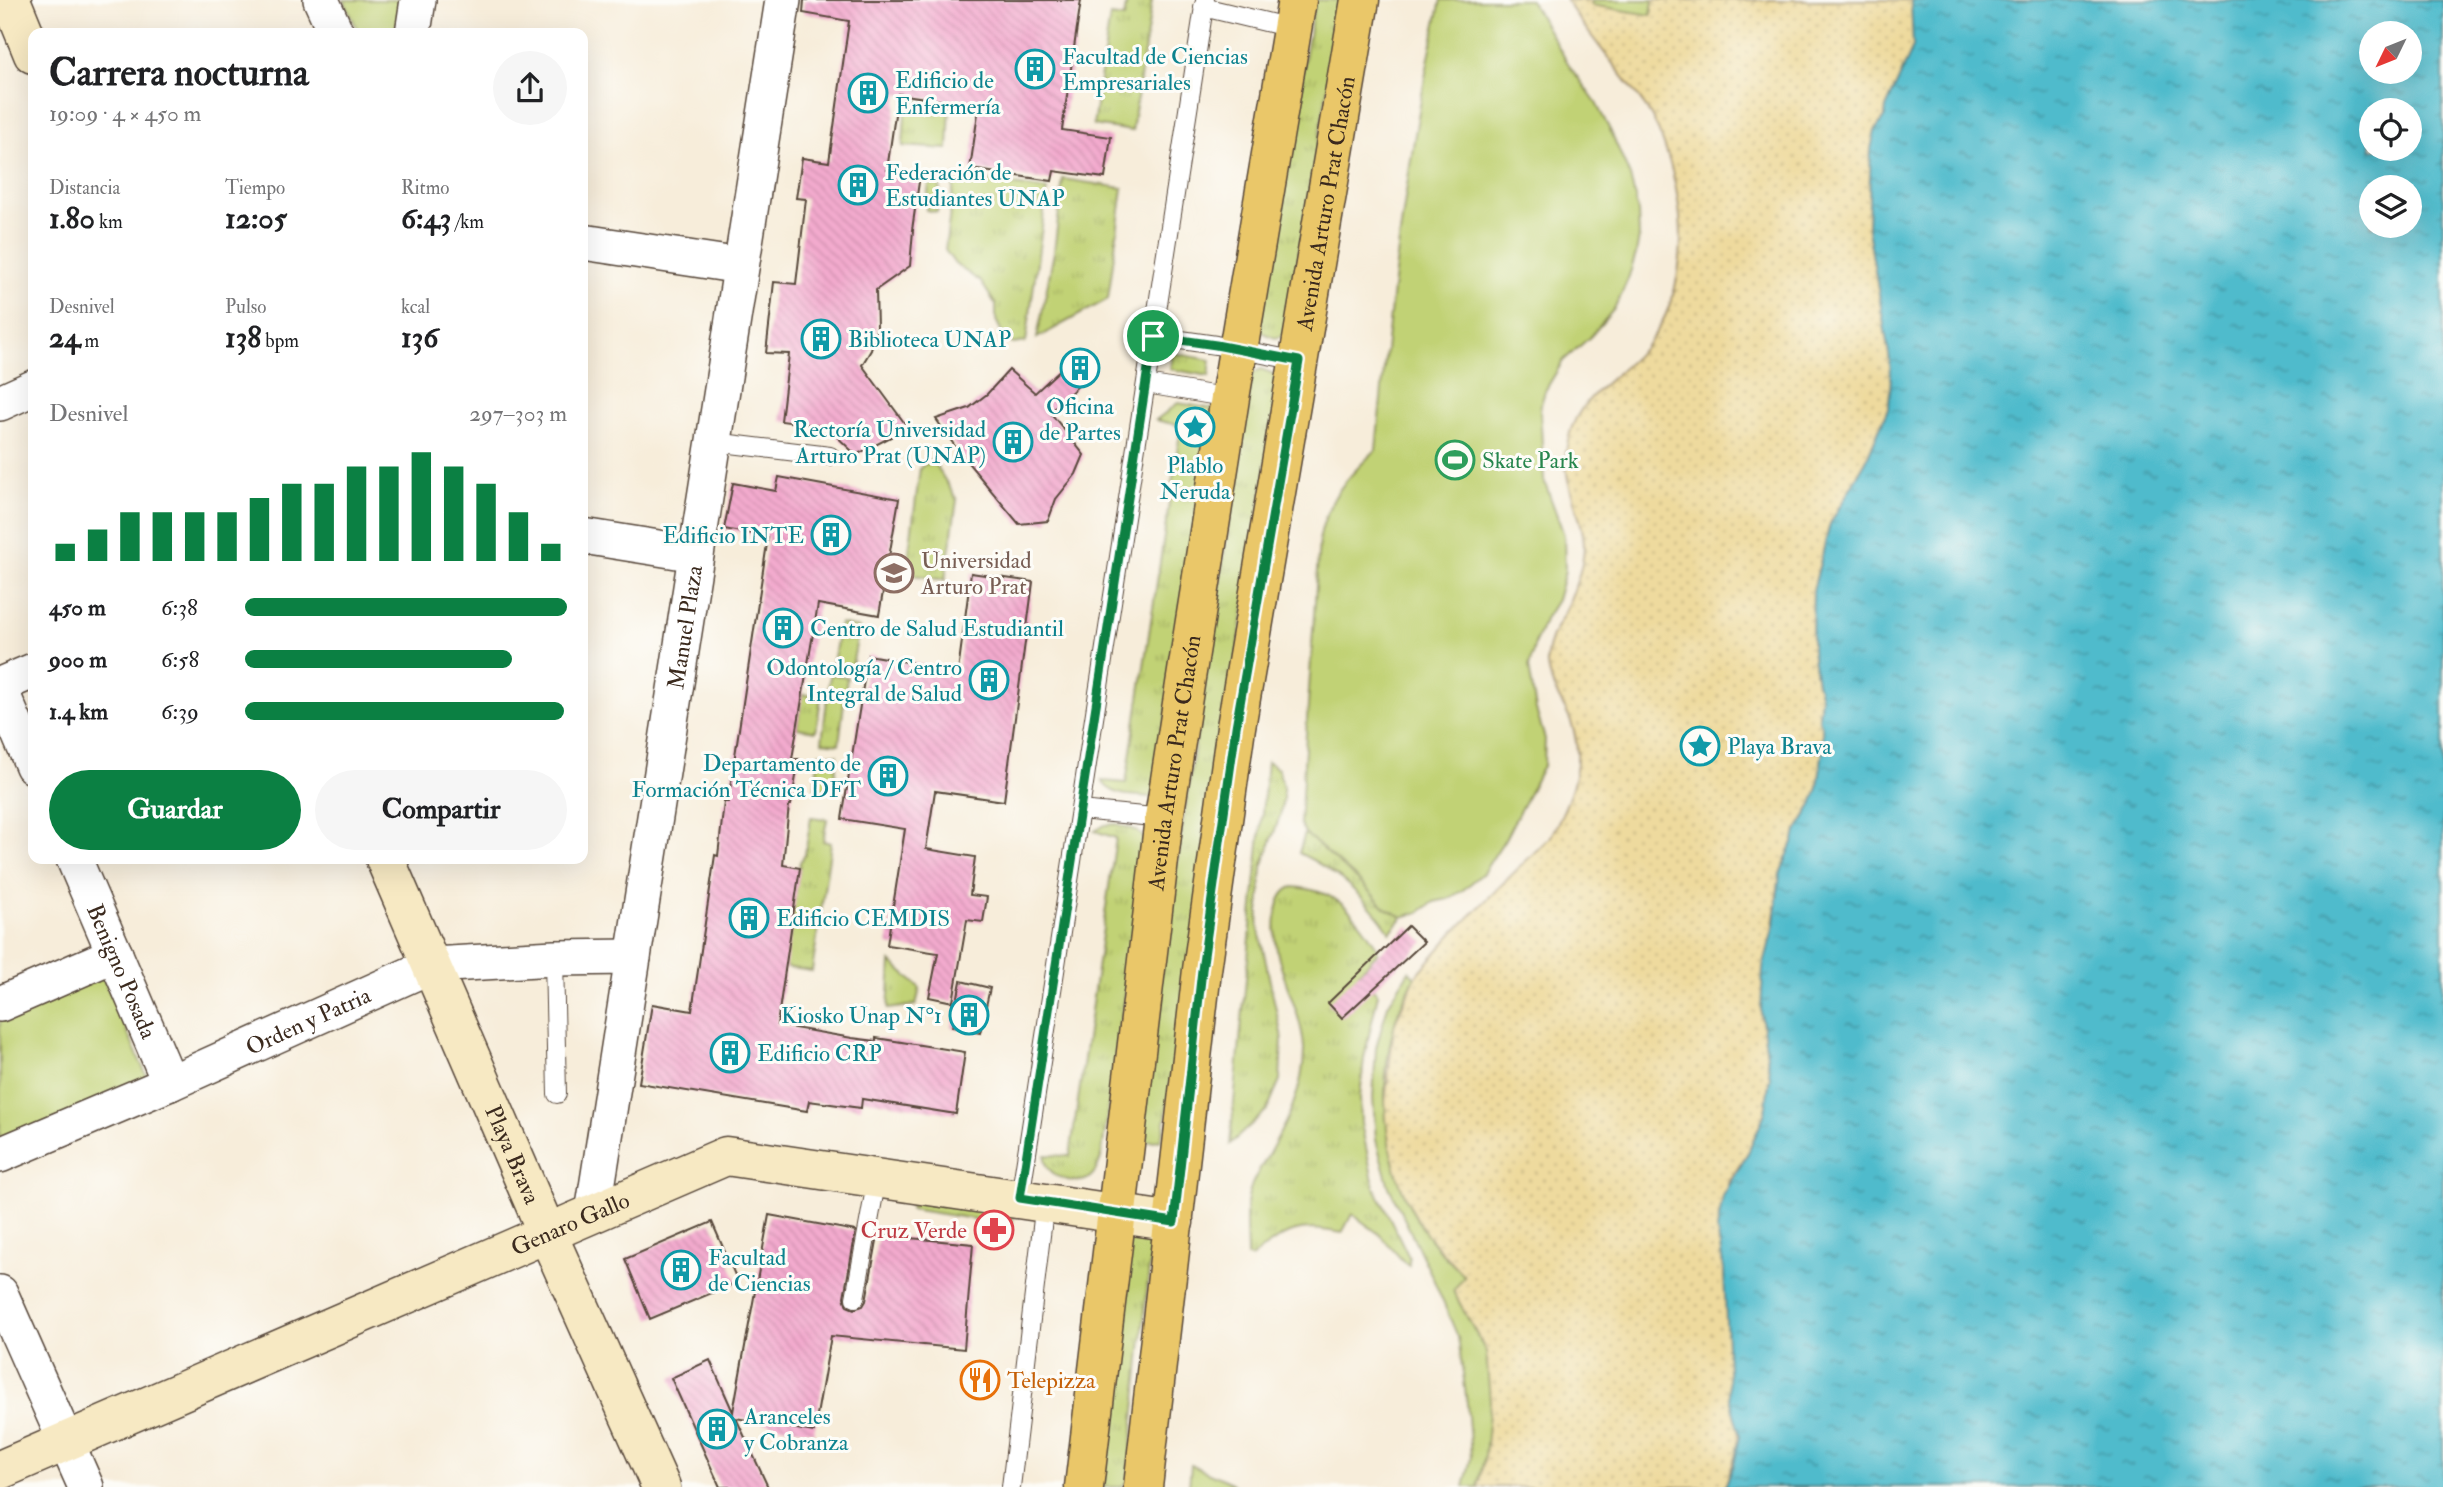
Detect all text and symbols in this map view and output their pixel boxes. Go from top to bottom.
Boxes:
north arrow [2359,21,2422,84]
map controls [2359,21,2422,238]
place label: Facultad de Ciencias Empresariales [1062,42,1248,98]
building icon: Facultad de Ciencias Empresariales [1014,48,1056,90]
text: Carrera nocturna [49,49,309,97]
button: share [493,51,567,125]
place label: Edificio de Enfermería [895,66,1001,121]
building icon: Edificio de Enfermería [847,72,889,114]
street label: Avenida Arturo Prat Chacón [1289,74,1361,334]
button: locate [2359,98,2422,161]
text: 19:09 · 4 × 450 m [49,99,201,128]
place label: Federación de Estudiantes UNAP [885,158,1065,213]
building icon: Federación de Estudiantes UNAP [837,164,879,206]
button: layers [2359,175,2422,238]
text: Distancia [49,176,120,200]
text: Tiempo [225,176,285,200]
text: Ritmo [401,176,450,200]
text: 1.80 [49,200,95,237]
text: 12:05 [225,200,287,237]
text: 6:43 [401,200,451,237]
text: km [95,210,123,234]
text: /km [451,210,484,234]
text: Desnivel [49,295,115,319]
text: Pulso [225,295,266,319]
text: kcal [401,295,430,319]
pin [1123,306,1183,366]
icon: arrive [1134,317,1172,355]
building icon: Biblioteca UNAP [800,318,842,360]
text: 24 [49,319,80,356]
text: 138 [225,319,261,356]
text: 136 [401,319,438,356]
place label: Biblioteca UNAP [848,325,1011,354]
text: m [80,329,99,353]
text: bpm [261,329,299,353]
building icon: Oficina de Partes [1059,347,1101,389]
place label: Oficina de Partes [1039,392,1121,447]
text: Desnivel [49,399,128,428]
text: 297–303 m [469,399,567,428]
place icon: Plablo Neruda [1174,406,1216,448]
place label: Rectoría Universidad Arturo Prat (UNAP) [793,415,986,470]
building icon: Rectoría Universidad Arturo Prat (UNAP) [992,421,1034,463]
sports icon: Skate Park [1434,439,1476,481]
place label: Skate Park [1482,446,1579,475]
place label: Plablo Neruda [1160,451,1231,506]
building icon: Edificio INTE [810,514,852,556]
place label: Edificio INTE [662,521,804,550]
place label: Universidad Arturo Prat [920,546,1032,601]
school or university icon: Universidad Arturo Prat [873,552,915,594]
street label: Manuel Plaza [661,563,709,691]
text: 450 m [49,593,106,622]
text: 6:38 [161,593,198,622]
building icon: Centro de Salud Estudiantil [762,607,804,649]
place label: Centro de Salud Estudiantil [810,614,1064,643]
street label: Avenida Arturo Prat Chacón [1141,633,1207,893]
text: 900 m [49,645,107,674]
text: 6:58 [161,645,199,674]
place label: Odontología / Centro Integral de Salud [766,653,962,708]
building icon: Odontología / Centro Integral de Salud [968,659,1010,701]
text: 1.4 km [49,697,108,726]
text: 6:39 [161,697,199,726]
place icon: Playa Brava [1679,725,1721,767]
place label: Playa Brava [1727,732,1832,761]
place label: Departamento de Formación Técnica DFT [632,749,861,804]
building icon: Departamento de Formación Técnica DFT [867,755,909,797]
button: Guardar [49,770,301,850]
button: Compartir [315,770,567,850]
building icon: Edificio CEMDIS [728,897,770,939]
street label: Benigno Posada [80,899,164,1043]
place label: Edificio CEMDIS [776,904,950,933]
street label: Orden y Patria [241,980,375,1062]
building icon: Kiosko Unap N°1 [948,994,990,1036]
place label: Kiosko Unap N°1 [781,1001,942,1031]
building icon: Edificio CRP [709,1032,751,1074]
place label: Edificio CRP [757,1039,882,1068]
street label: Playa Brava [479,1101,547,1209]
street label: Genaro Gallo [506,1185,634,1262]
pharmacy icon: Cruz Verde [973,1209,1015,1251]
place label: Cruz Verde [861,1216,967,1245]
place label: Facultad de Ciencias [708,1243,811,1298]
building icon: Facultad de Ciencias [660,1249,702,1291]
restaurant icon: Telepizza [959,1359,1001,1401]
place label: Telepizza [1007,1366,1096,1396]
place label: Aranceles y Cobranza [743,1402,849,1457]
building icon: Aranceles y Cobranza [696,1408,738,1450]

